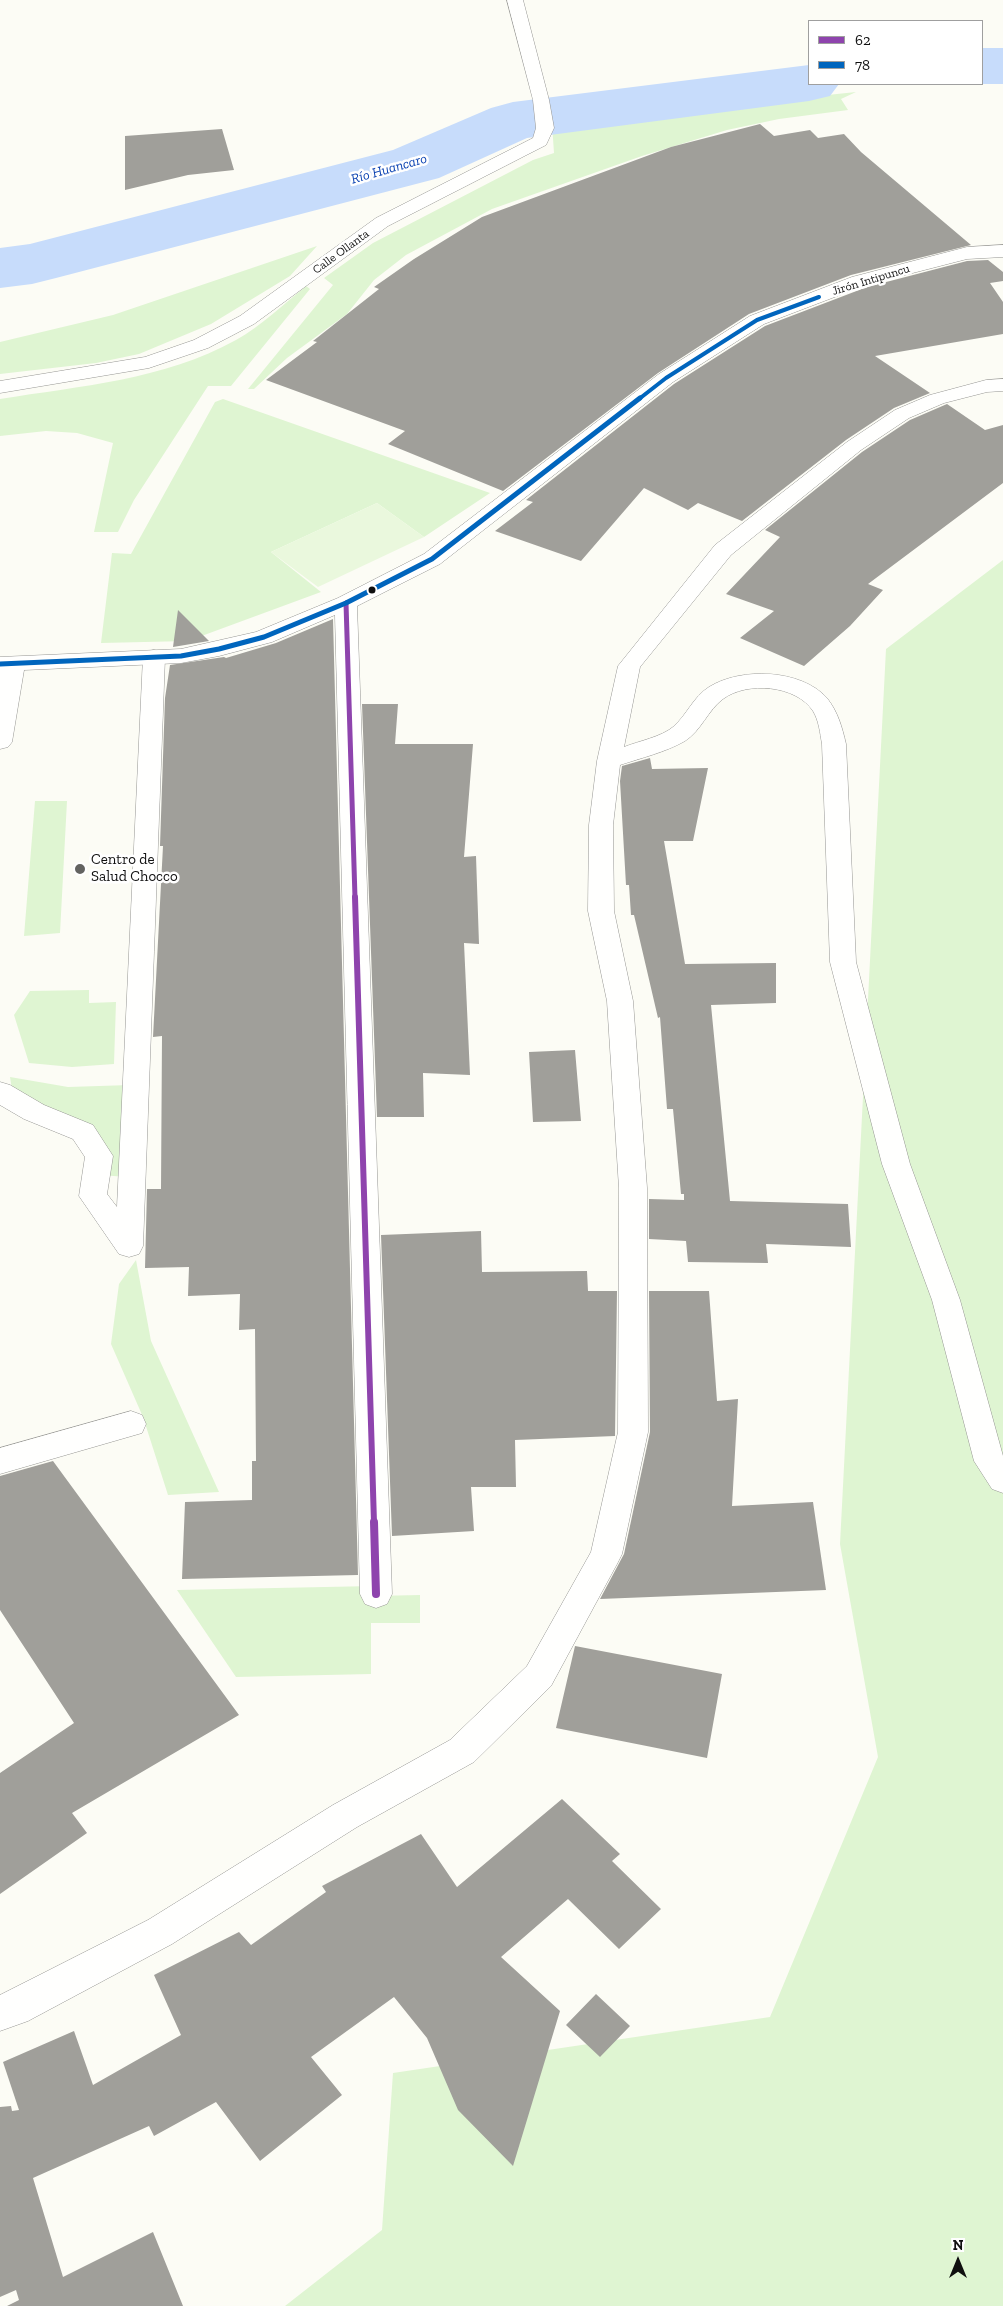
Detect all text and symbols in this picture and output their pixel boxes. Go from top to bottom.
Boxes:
legend [808,20,983,85]
text: 62 [855,31,871,49]
text: 78 [855,56,870,74]
water label: Río Huancaro [349,150,429,188]
street label: Calle Ollanta [310,227,372,277]
street label: Jirón Intipuncu [830,261,912,299]
unlabelled marker [367,585,377,595]
place label: Centro de Salud Chocco [91,851,178,886]
marker: Centro de Salud Chocco [73,862,87,876]
north arrow [933,2236,983,2286]
text: N [953,2237,963,2254]

